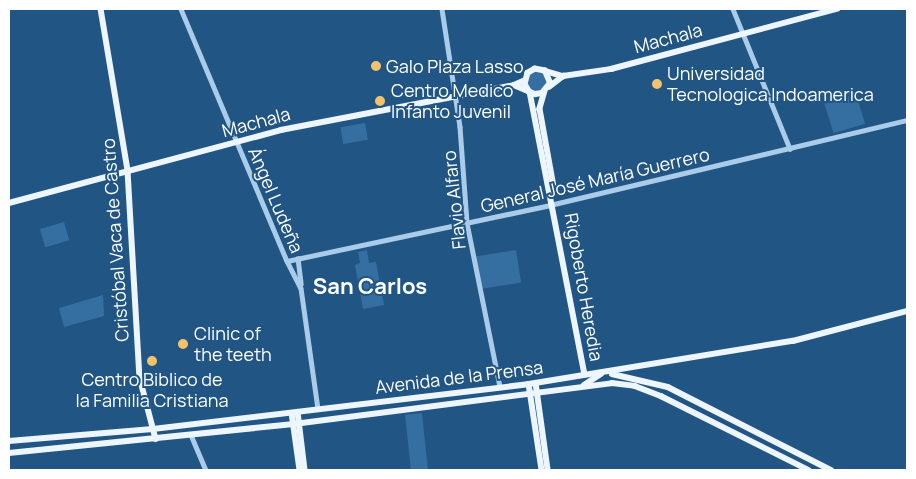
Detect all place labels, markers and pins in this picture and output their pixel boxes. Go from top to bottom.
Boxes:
place label: Galo Plaza Lasso [386,55,524,77]
marker: Galo Plaza Lasso [370,60,382,72]
place label: Universidad Tecnologica Indoamerica [667,63,874,106]
marker: Universidad Tecnologica Indoamerica [651,78,663,90]
place label: Centro Medico Infanto Juvenil [391,80,513,122]
marker: Centro Medico Infanto Juvenil [373,94,387,108]
place label: Clinic of the teeth [194,323,272,366]
marker: Clinic of the teeth [176,337,190,351]
marker: Centro Biblico de la Familia Cristiana [146,355,158,367]
place label: Centro Biblico de la Familia Cristiana [75,369,229,412]

